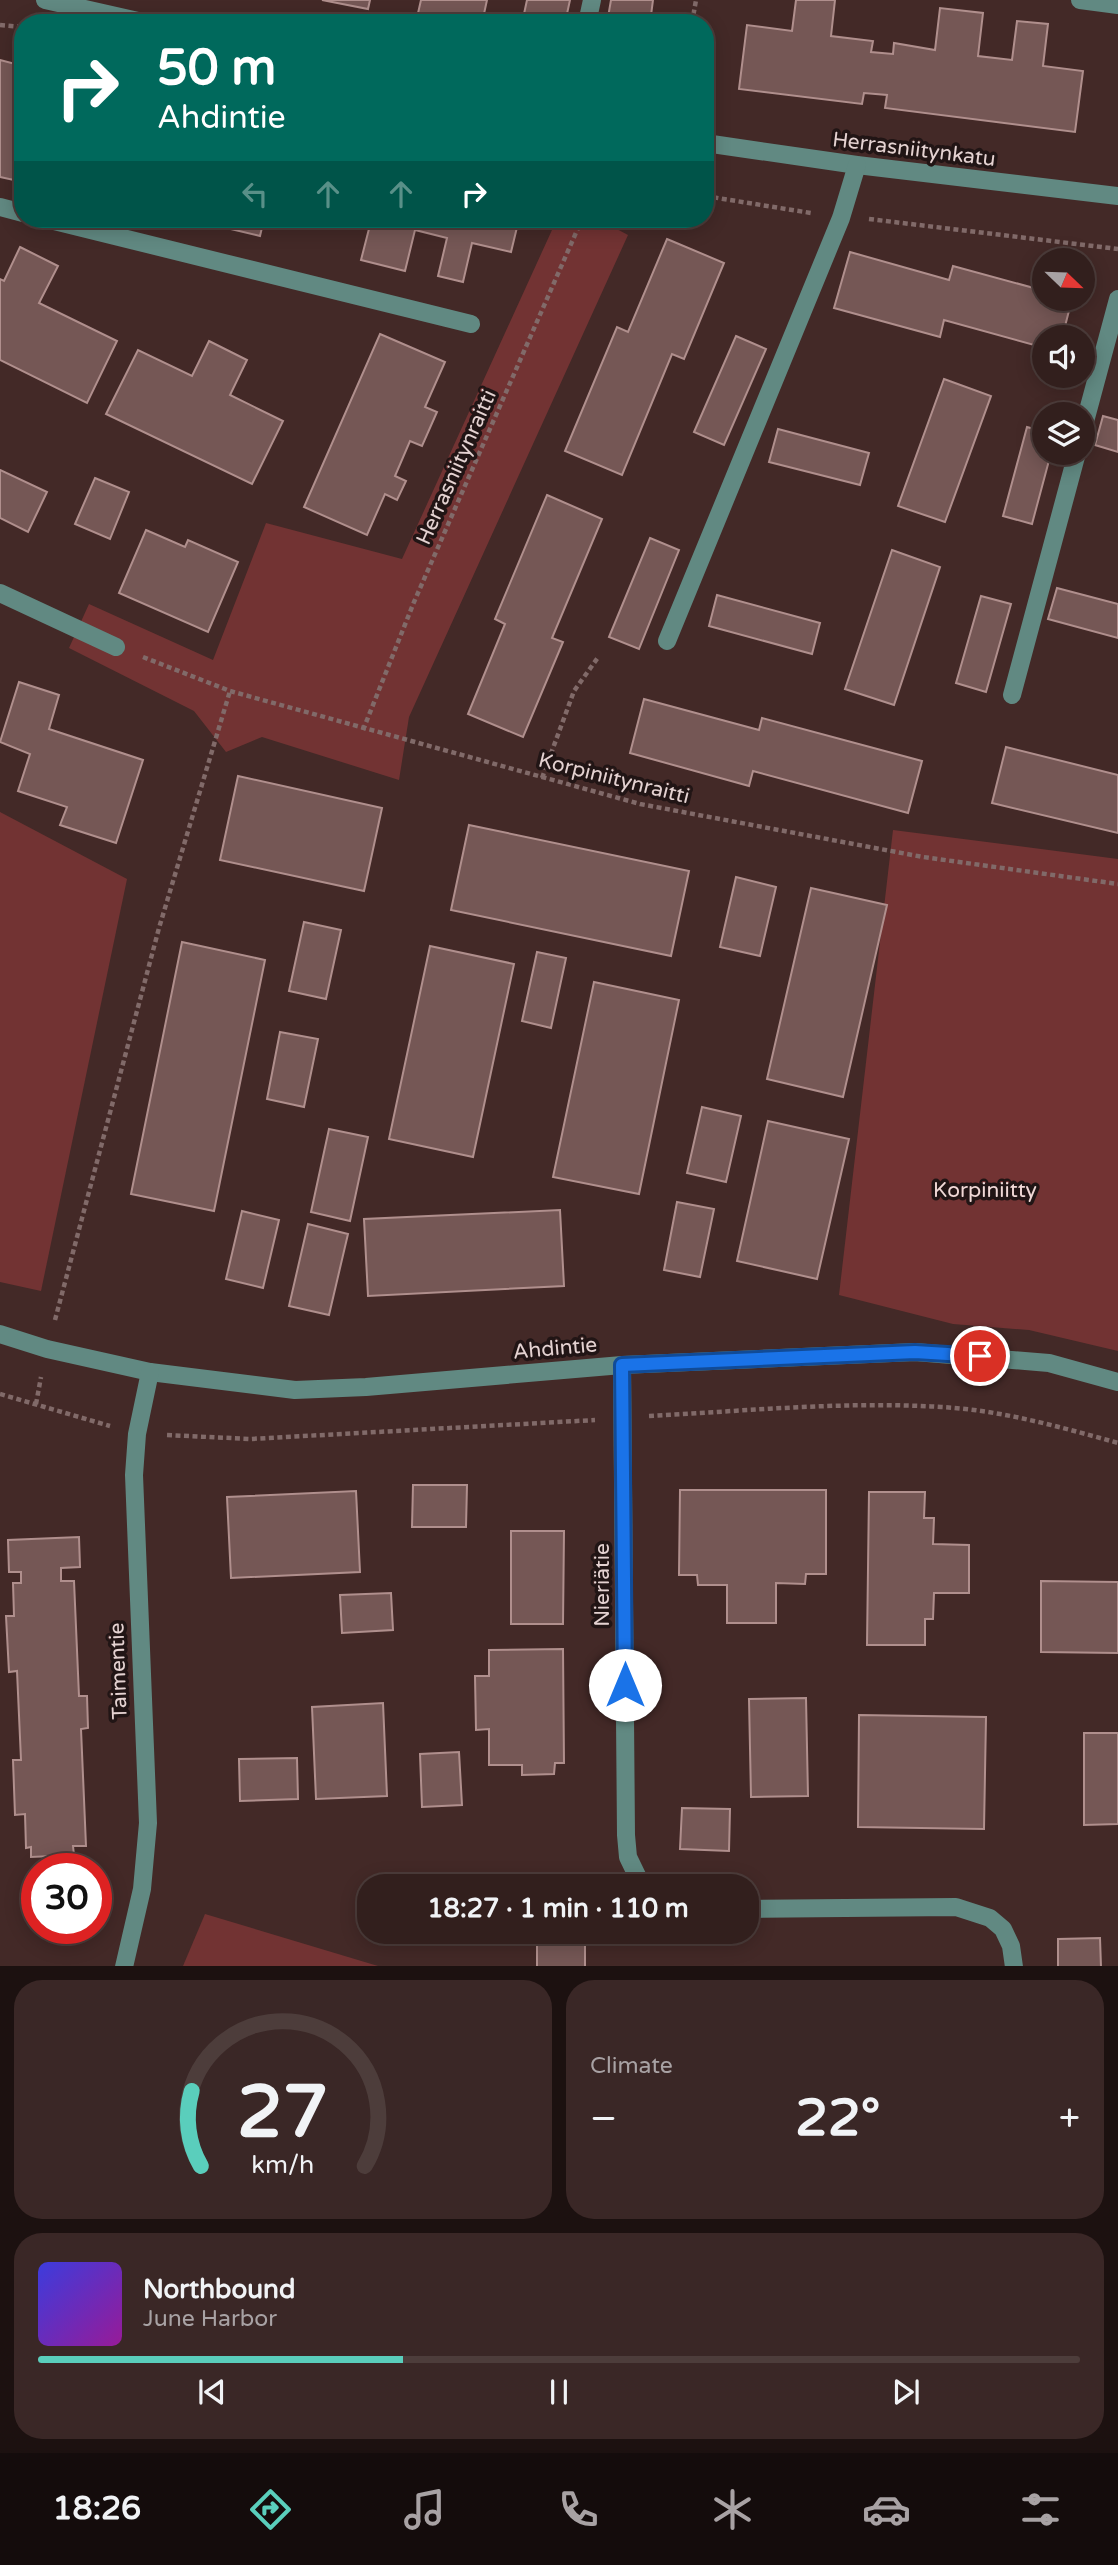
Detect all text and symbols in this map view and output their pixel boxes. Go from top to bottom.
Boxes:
text: 50 m [157,39,276,98]
icon: right [42,42,133,133]
text: Ahdintie [157,99,286,137]
street label: Herrasniitynkatu [831,127,997,172]
icon: left [236,175,274,213]
icon: ahead [309,175,347,213]
icon: ahead [382,175,420,213]
icon: right [455,175,493,213]
north arrow [1032,248,1096,312]
map controls [1032,248,1095,465]
button: sound [1032,325,1095,388]
street label: Herrasniitynraitti [411,386,502,549]
button: layers [1032,402,1095,465]
street label: Korpiniitynraitti [536,748,692,809]
park label: Korpiniitty [933,1178,1037,1203]
pin [950,1326,1010,1386]
street label: Ahdintie [512,1332,598,1365]
icon: arrive [961,1337,999,1375]
street label: Nieriätie [590,1543,615,1627]
street label: Taimentie [104,1622,133,1720]
position arrow [588,1648,662,1722]
speed limit sign: 30 [21,1853,112,1944]
text: 18:27 · 1 min · 110 m [427,1893,689,1924]
text: Climate [590,2052,673,2080]
text: 27 [237,2069,329,2157]
text: 22° [795,2087,880,2150]
text: − [590,2096,617,2142]
text: + [1059,2096,1080,2142]
text: km/h [252,2149,314,2179]
text: Northbound [143,2274,295,2305]
text: June Harbor [143,2305,277,2333]
icon: previous [193,2373,231,2411]
icon: pause [540,2373,578,2411]
icon: next [887,2373,925,2411]
icon: directions [246,2485,295,2534]
icon: music [400,2485,449,2534]
icon: phone [554,2485,603,2534]
icon: climate [708,2485,757,2534]
icon: car [862,2485,911,2534]
icon: filters [1016,2485,1065,2534]
text: 18:26 [53,2490,141,2528]

